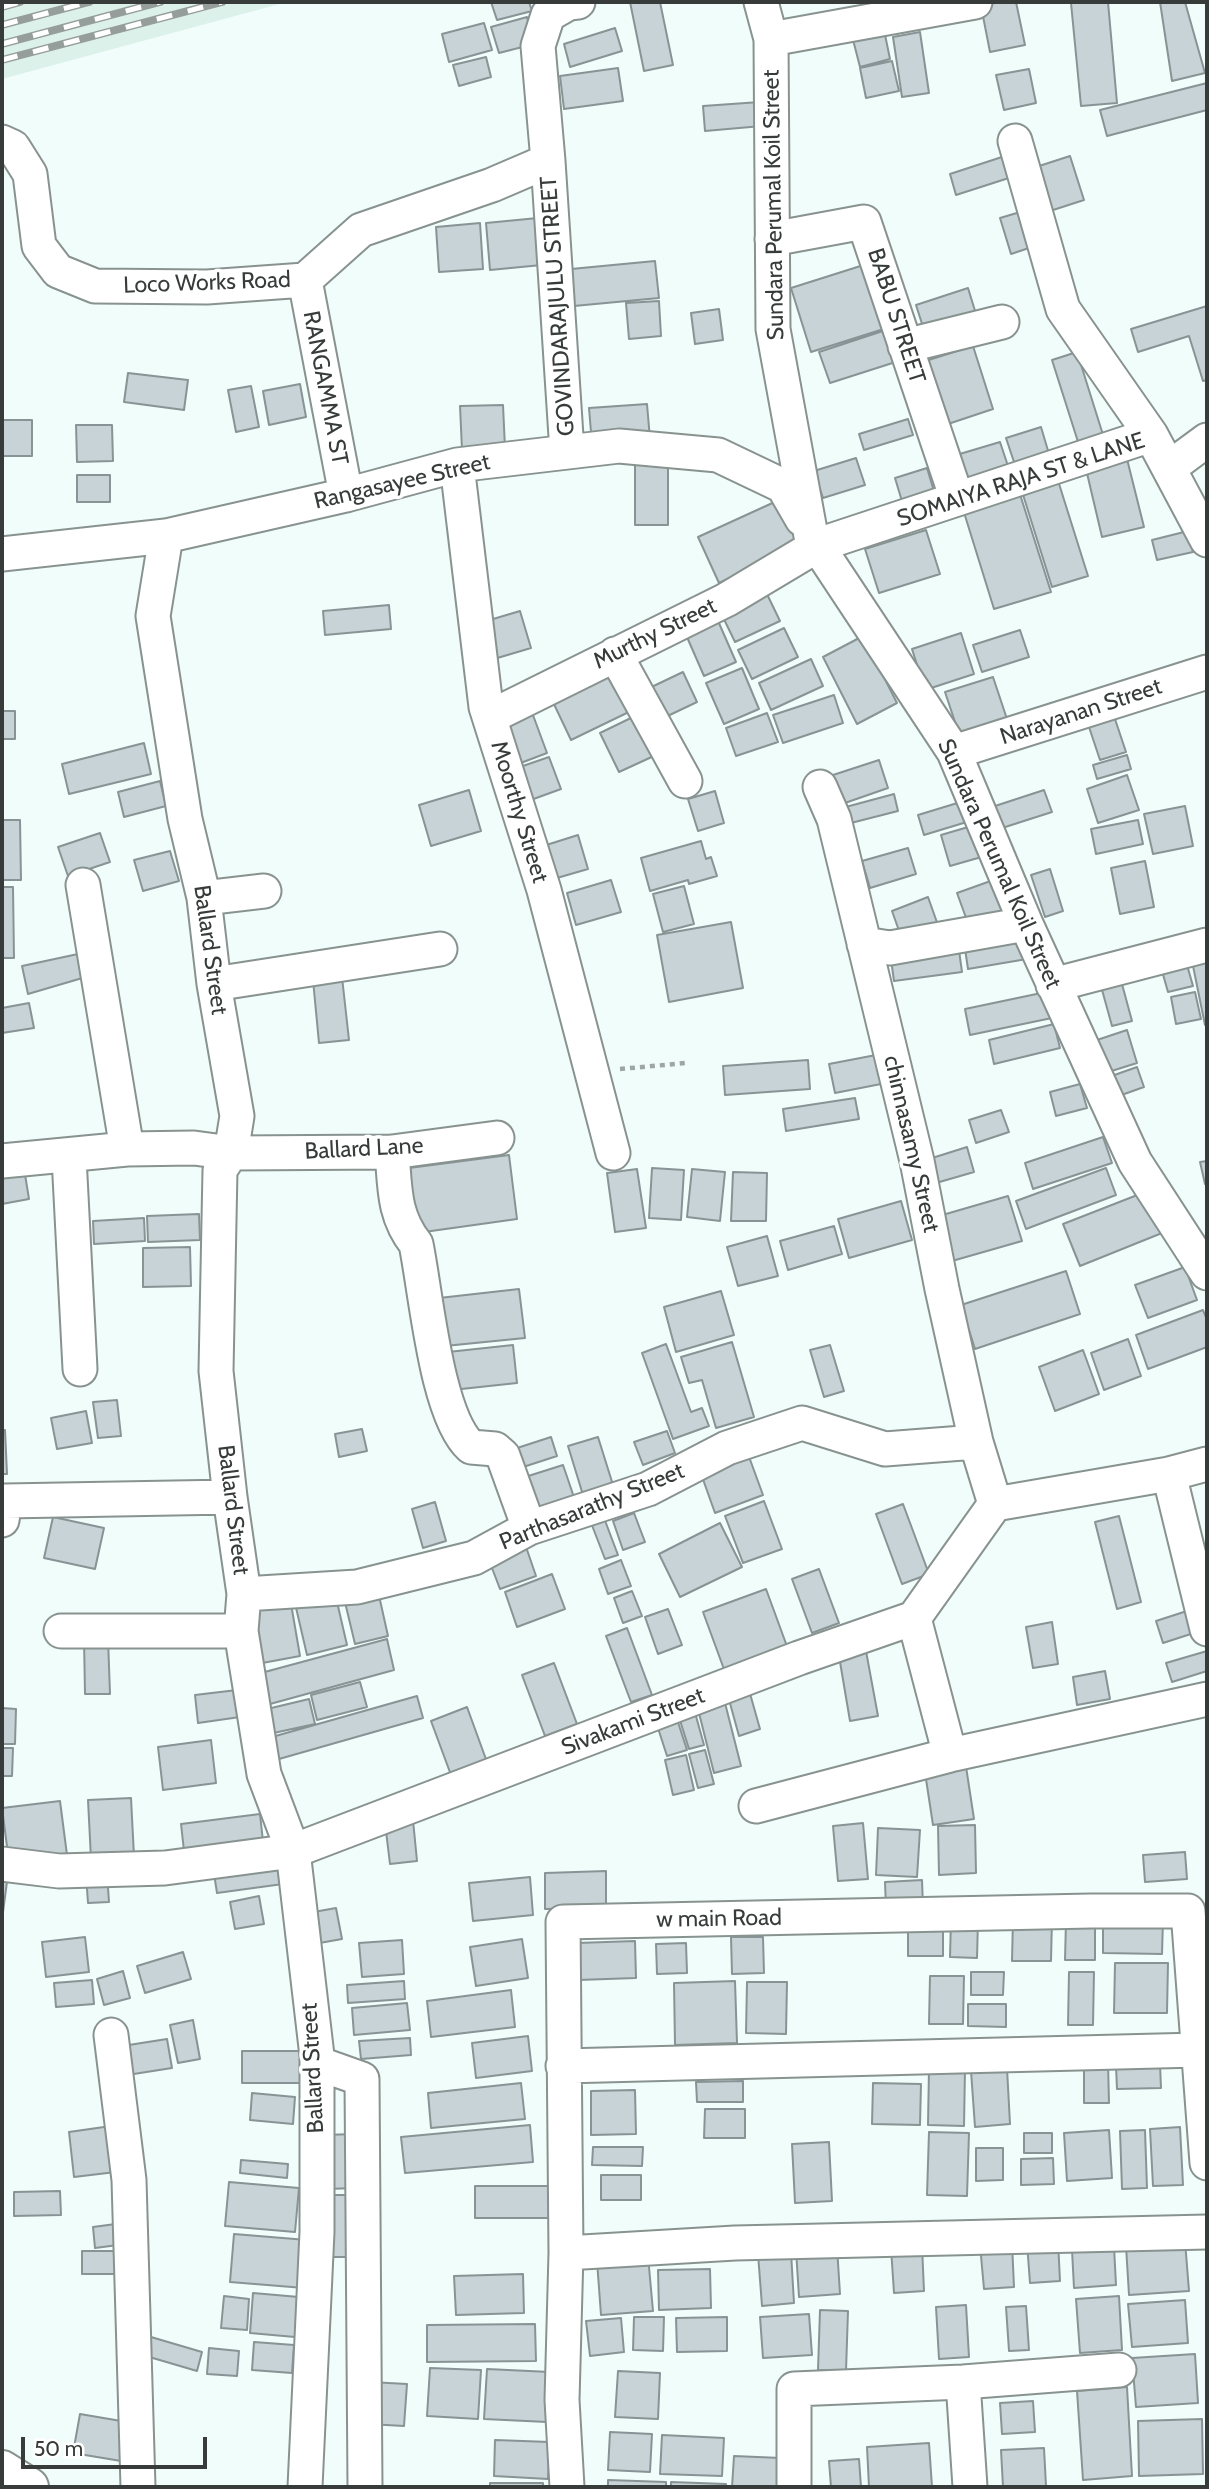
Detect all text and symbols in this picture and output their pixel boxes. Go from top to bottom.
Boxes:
street label: Sundara Perumal Koil Street [758,69,790,341]
street label: GOVINDARAJULU STREET [535,175,581,437]
street label: BABU STREET [861,245,931,387]
street label: Loco Works Road [123,266,291,300]
street label: RANGAMMA ST [297,309,353,467]
street label: SOMAIYA RAJA ST & LANE [894,427,1148,533]
street label: Rangasayee Street [311,448,493,516]
street label: Murthy Street [589,592,721,676]
street label: Narayanan Street [997,673,1165,751]
street label: Sundara Perumal Koil Street [931,735,1067,993]
street label: Moorthy Street [484,738,554,886]
street label: Ballard Street [187,883,233,1017]
street label: chinnasamy Street [877,1053,945,1235]
street label: Ballard Lane [304,1132,424,1166]
street label: Ballard Street [211,1443,255,1577]
street label: Parthasarathy Street [496,1457,688,1557]
street label: Sivakami Street [558,1682,708,1762]
street label: w main Road [656,1904,782,1934]
street label: Ballard Street [296,2002,330,2134]
scale bar [24,2422,210,2466]
text: 50 m [34,2436,83,2461]

